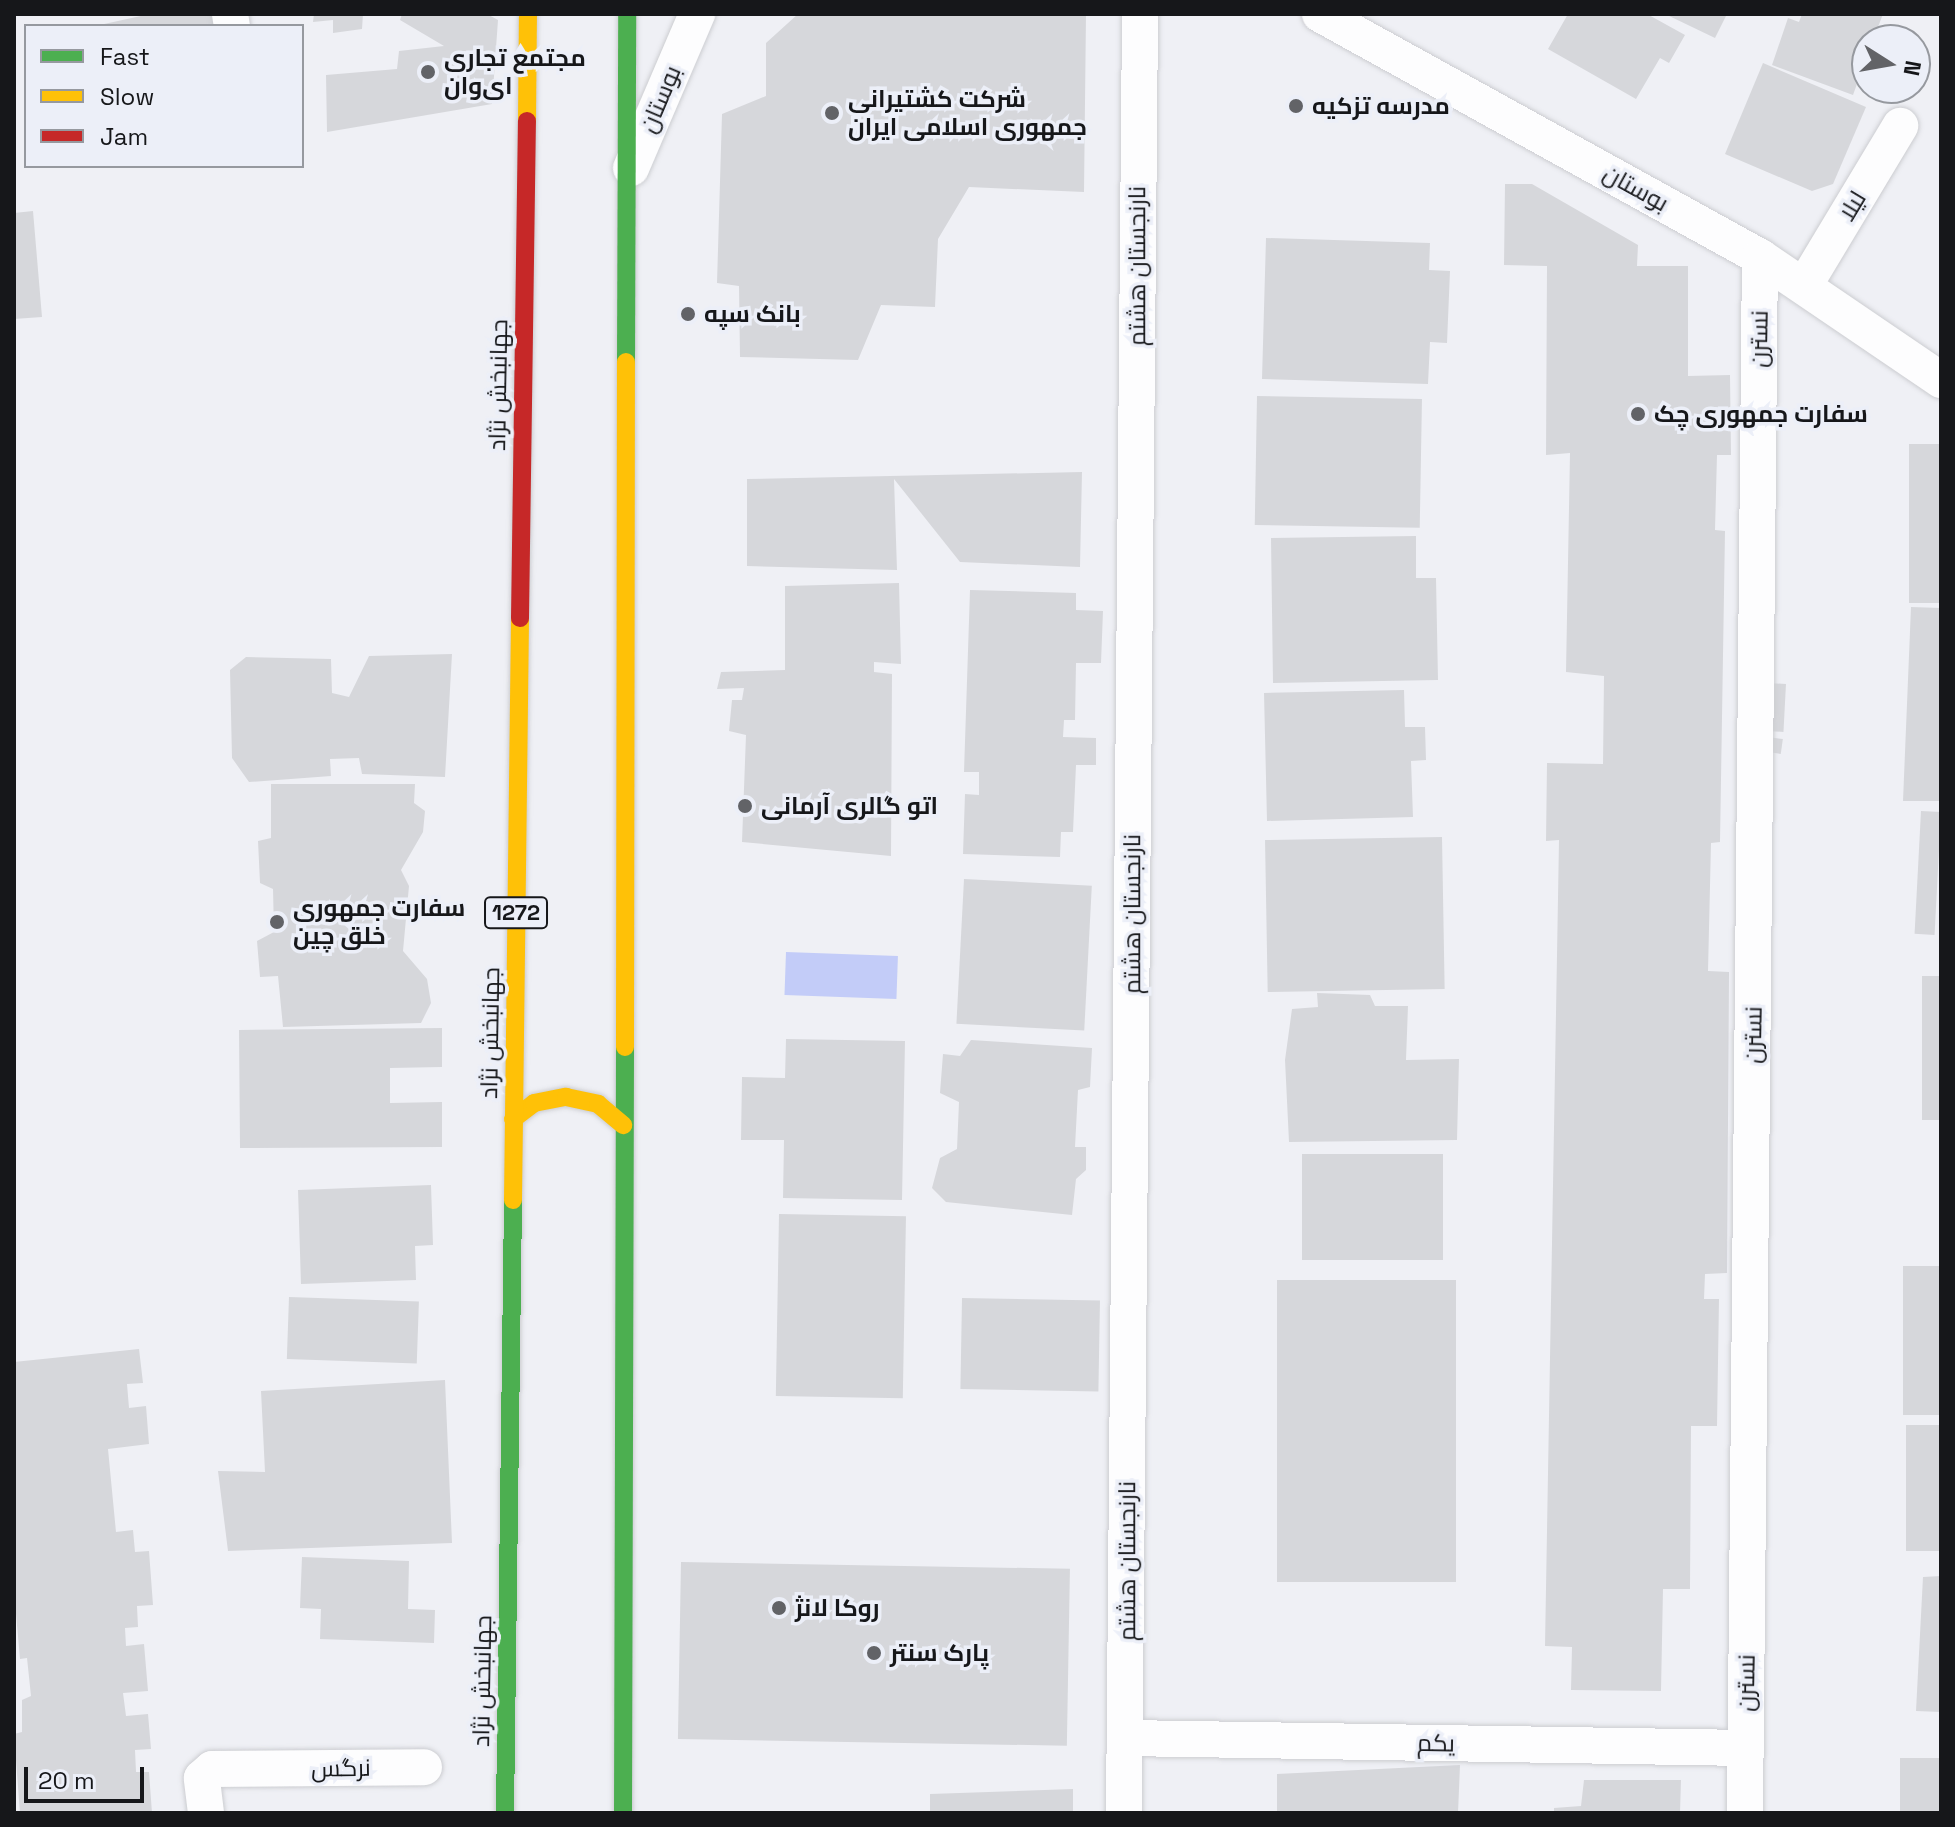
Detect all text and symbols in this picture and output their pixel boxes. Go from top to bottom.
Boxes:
legend [24,24,304,168]
north arrow [1851,24,1931,104]
text: Fast [100,41,150,72]
place label: مجتمع تجاری ای‌وان [444,44,586,100]
text: N [1897,58,1928,78]
street label: بوستان [633,61,687,137]
marker: مجتمع تجاری ای‌وان [419,63,437,81]
text: Slow [100,81,154,112]
place label: شرکت کشتیرانی جمهوری اسلامی ایران [848,85,1087,141]
place label: مدرسه تزکیه [1312,92,1450,120]
marker: مدرسه تزکیه [1287,97,1305,115]
marker: شرکت کشتیرانی جمهوری اسلامی ایران [823,104,841,122]
text: Jam [100,121,148,152]
street label: بوستان [1598,158,1674,218]
street label: نارنجستان هشتم [1123,186,1151,346]
street label: لیلا [1832,186,1872,226]
place label: بانک سپه [704,300,801,328]
marker: بانک سپه [679,305,697,323]
street label: نسترن [1744,310,1774,368]
street label: جهانبخش نژاد [482,319,514,451]
place label: سفارت جمهوری چک [1654,400,1868,428]
marker: سفارت جمهوری چک [1629,405,1647,423]
place label: اتو گالری آرمانی [761,792,938,820]
marker: اتو گالری آرمانی [736,797,754,815]
street label: نارنجستان هشتم [1118,834,1146,994]
place label: سفارت جمهوری خلق چین [293,894,465,950]
road number: 1272 [484,895,548,931]
marker: سفارت جمهوری خلق چین [268,913,286,931]
street label: جهانبخش نژاد [474,967,506,1099]
street label: نسترن [1738,1006,1768,1064]
street label: نارنجستان هشتم [1113,1481,1141,1641]
place label: روکا لانژ [795,1594,880,1622]
marker: روکا لانژ [770,1599,788,1617]
street label: جهانبخش نژاد [466,1615,498,1747]
place label: پارک سنتر [890,1639,989,1667]
marker: پارک سنتر [865,1644,883,1662]
street label: نسترن [1731,1654,1761,1712]
street label: یکم [1417,1728,1455,1758]
scale bar [28,1751,148,1801]
street label: نرگس [311,1753,371,1783]
text: 20 m [38,1765,95,1796]

